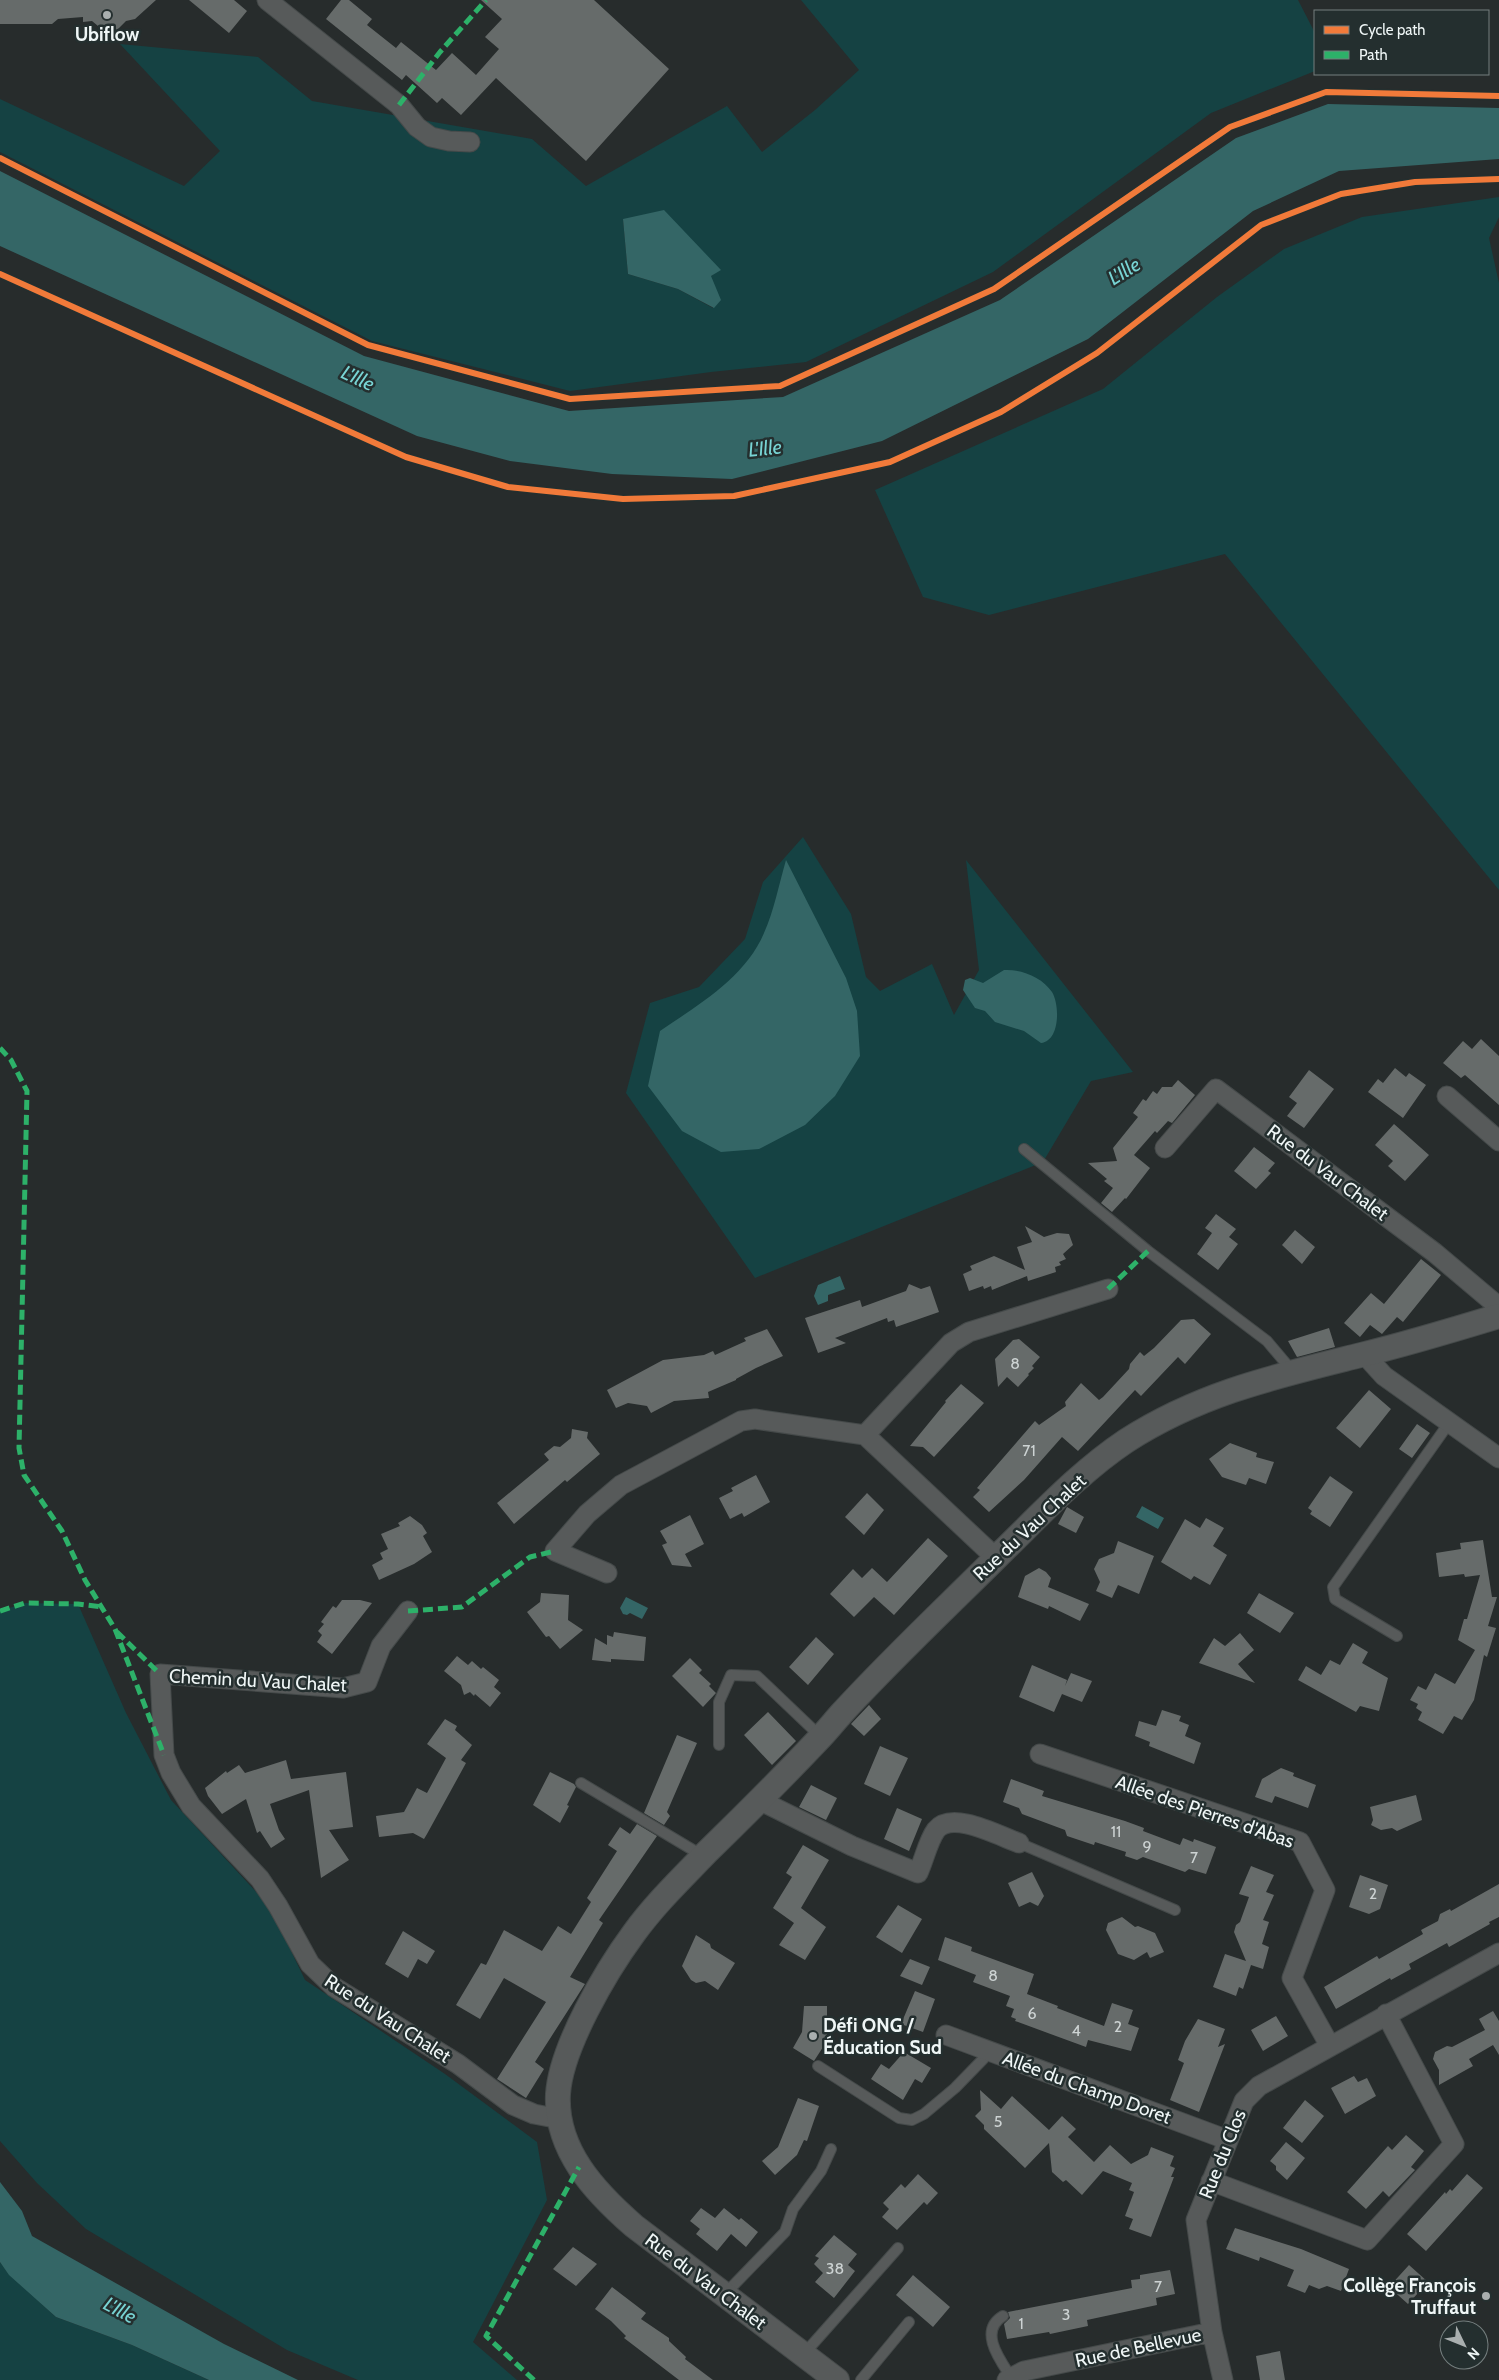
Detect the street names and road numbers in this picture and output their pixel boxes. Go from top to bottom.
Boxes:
street label: Rue du Vau Chalet [1263,1119,1393,1226]
street label: Rue du Vau Chalet [968,1469,1091,1585]
street label: Chemin du Vau Chalet [169,1664,348,1697]
street label: Allée des Pierres d'Abas [1113,1770,1297,1853]
street label: Rue du Vau Chalet [320,1969,456,2068]
street label: Allée du Champ Doret [999,2046,1175,2129]
street label: Rue du Clos [1194,2106,1251,2202]
street label: Rue du Vau Chalet [641,2228,771,2335]
street label: Rue de Bellevue [1073,2323,1204,2372]

